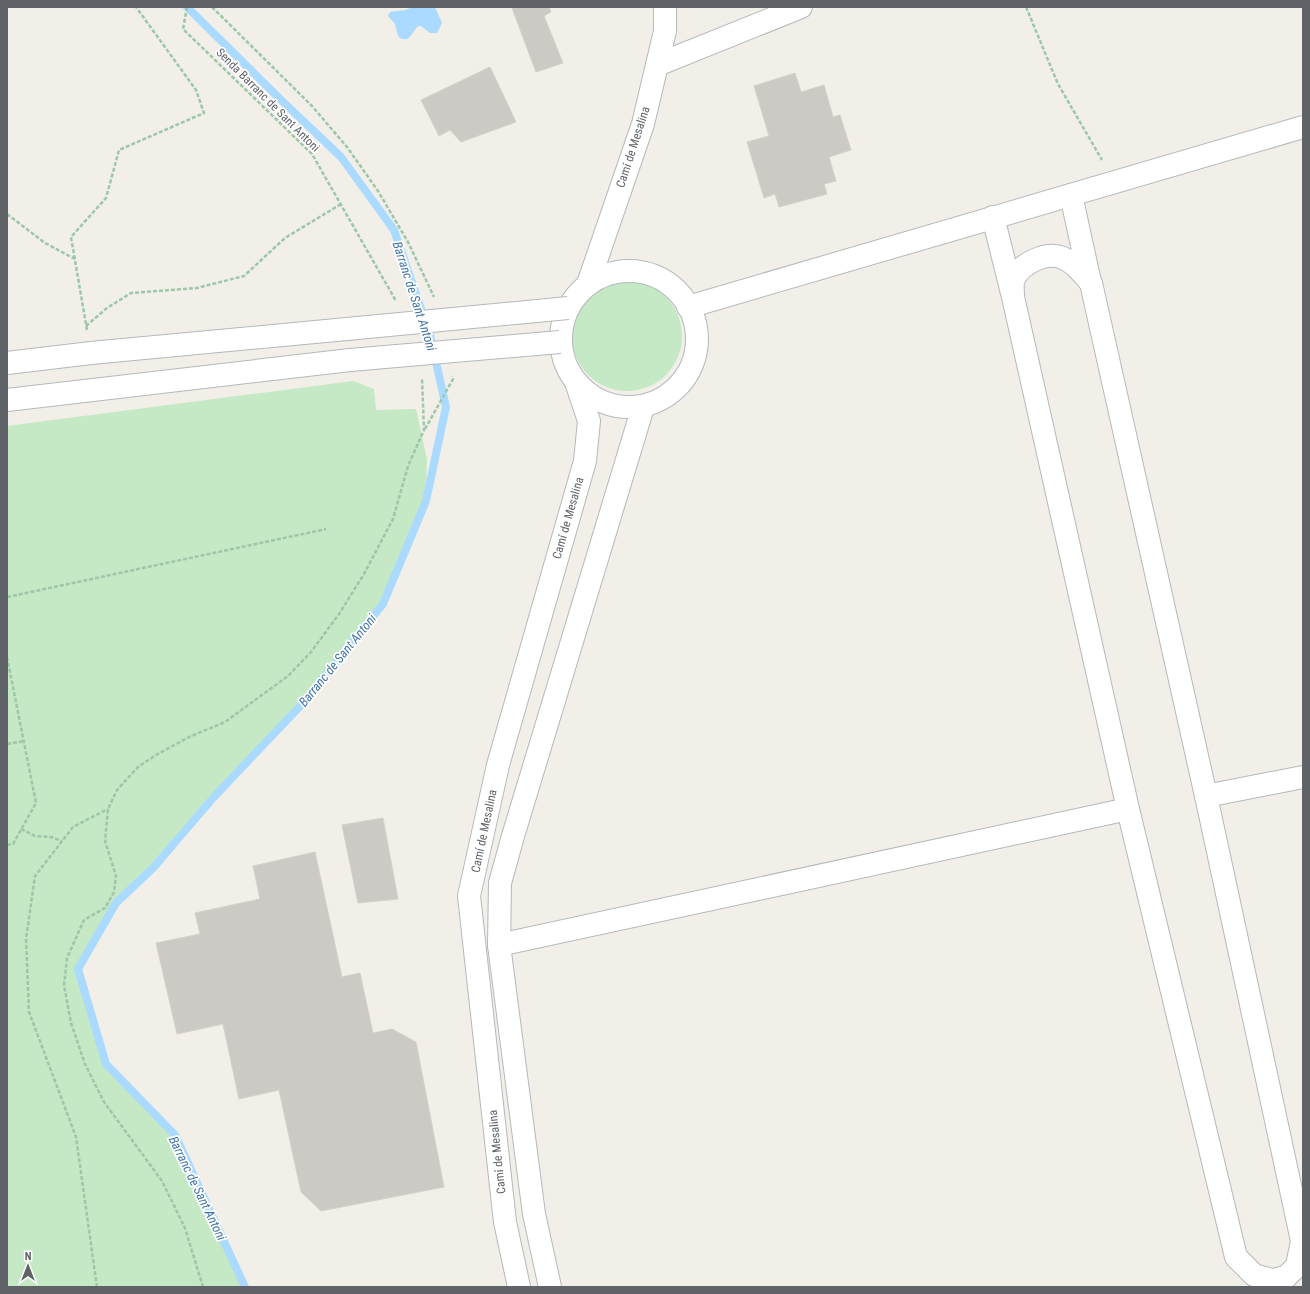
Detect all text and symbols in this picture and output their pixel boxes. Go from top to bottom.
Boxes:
street label: Senda Barranc de Sant Antoni [213,45,323,155]
street label: Camí de Mesalina [613,104,653,189]
water label: Barranc de Sant Antoni [390,240,439,353]
street label: Camí de Mesalina [550,475,586,561]
water label: Barranc de Sant Antoni [296,611,379,709]
street label: Camí de Mesalina [468,788,500,874]
street label: Camí de Mesalina [486,1109,508,1195]
water label: Barranc de Sant Antoni [166,1134,229,1243]
north arrow [8,1246,48,1286]
text: N [25,1250,32,1263]

